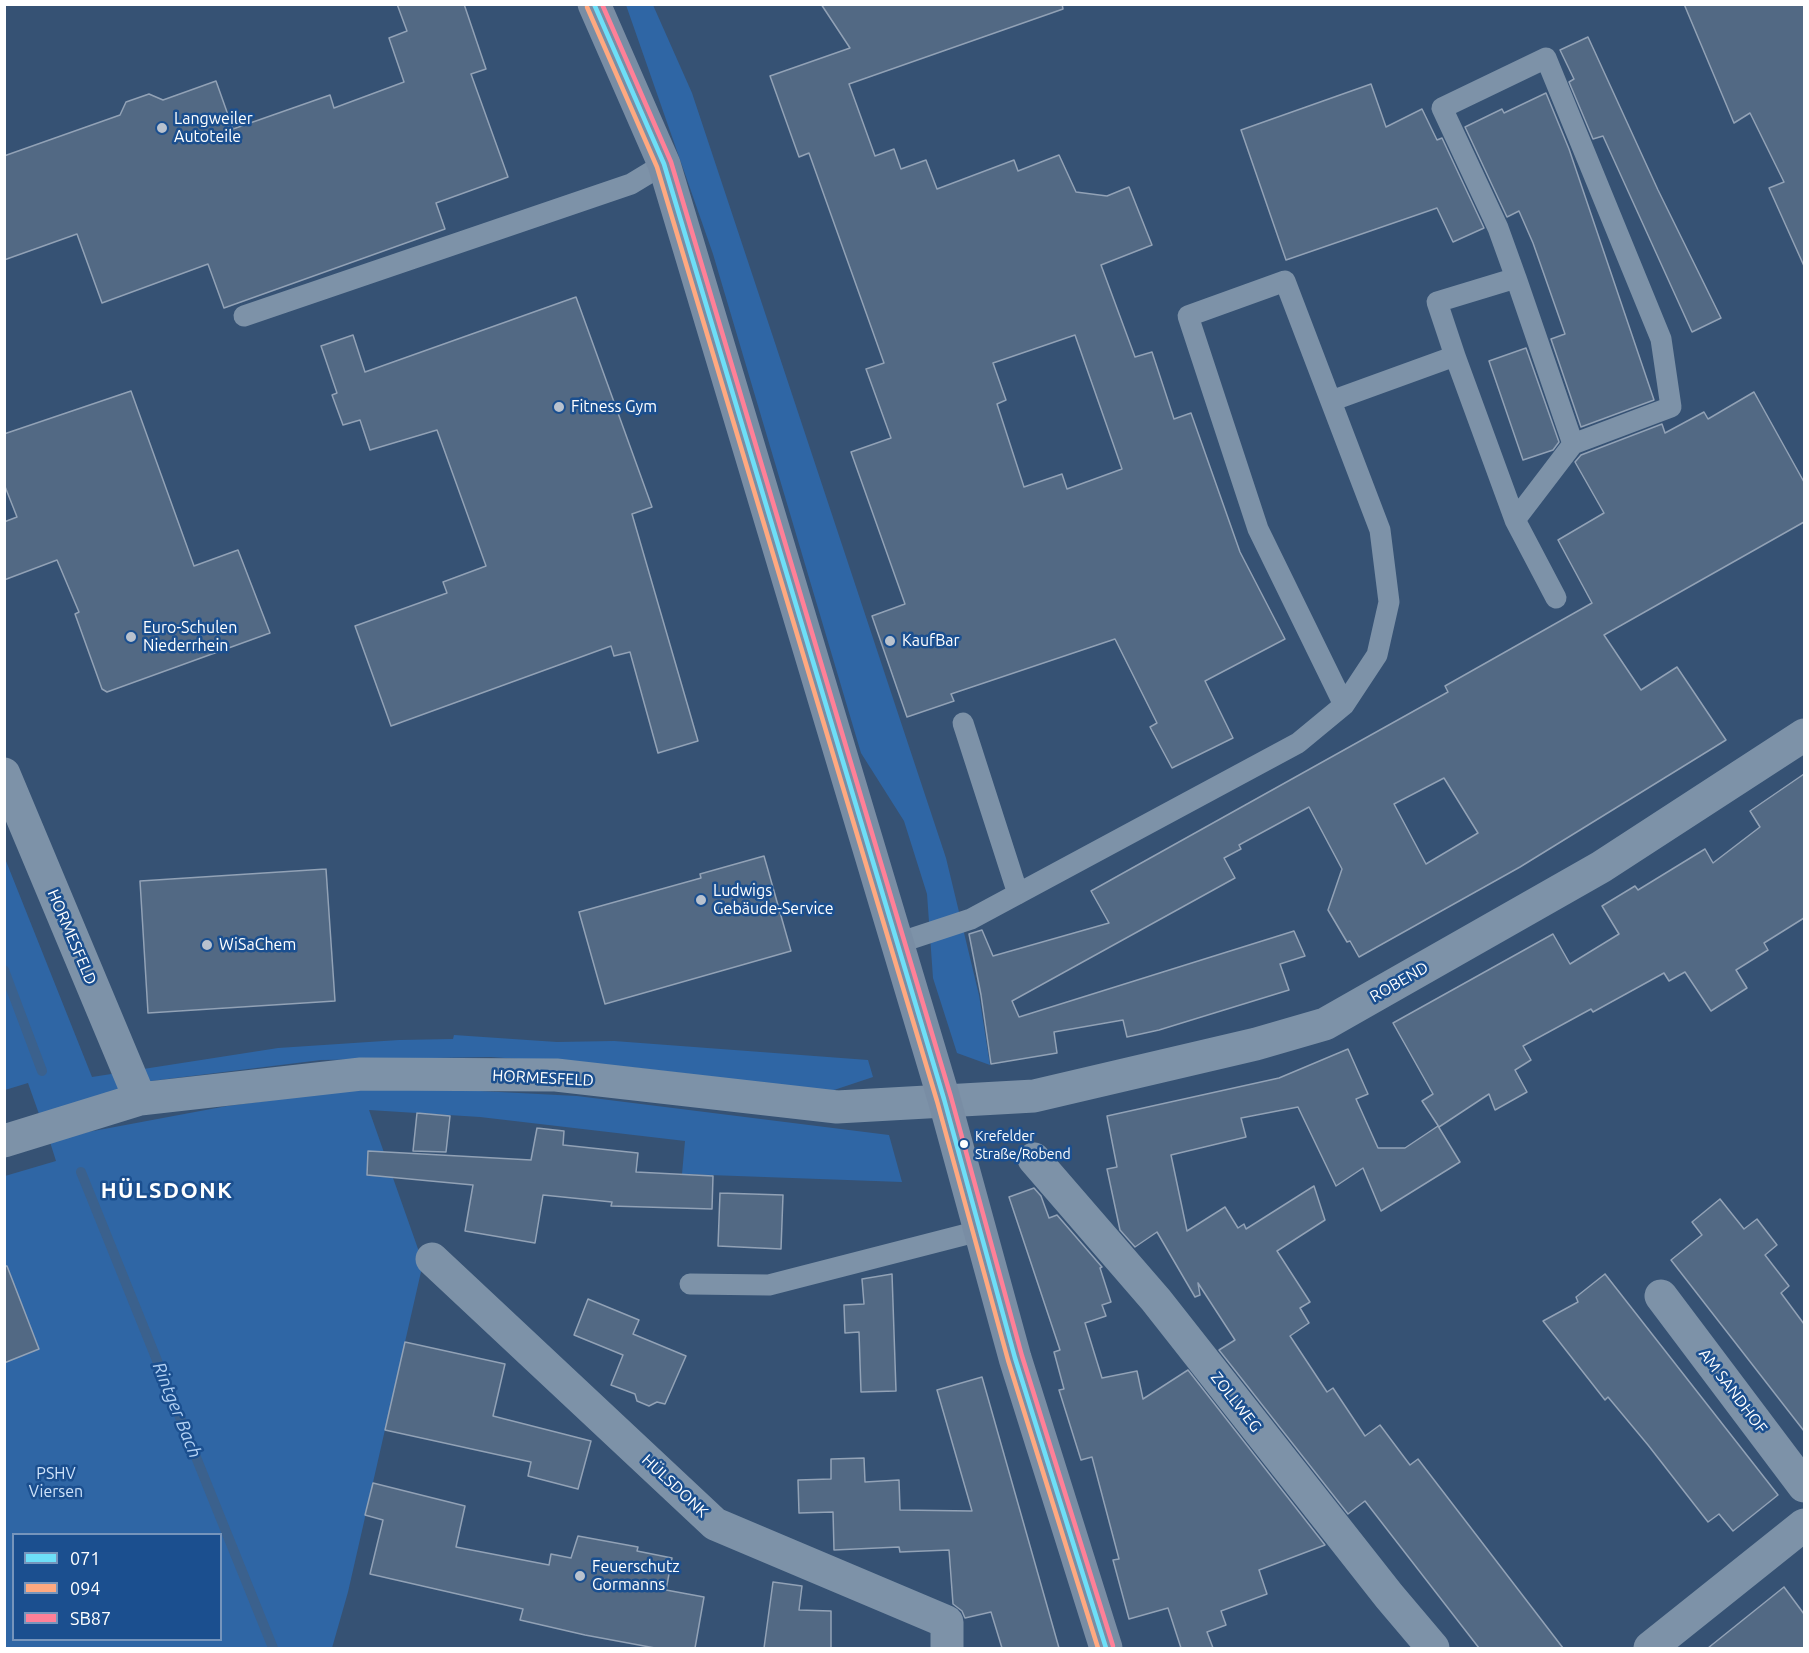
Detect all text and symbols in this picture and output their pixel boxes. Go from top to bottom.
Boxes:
place label: Langweiler Autoteile [174,109,253,147]
marker: Langweiler Autoteile [155,121,169,135]
place label: Fitness Gym [571,397,657,417]
marker: Fitness Gym [552,400,566,414]
place label: Euro-Schulen Niederrhein [143,618,237,656]
marker: Euro-Schulen Niederrhein [124,630,138,644]
place label: KaufBar [902,631,960,651]
marker: KaufBar [883,634,897,648]
place label: Ludwigs Gebäude-Service [713,881,834,919]
street label: HORMESFELD [43,886,101,988]
marker: Ludwigs Gebäude-Service [694,893,708,907]
place label: WiSaChem [219,935,296,955]
marker: WiSaChem [200,938,214,952]
street label: ROBEND [1366,958,1432,1006]
street label: HORMESFELD [492,1066,594,1090]
place label: Krefelder Straße/Robend [975,1128,1071,1160]
marker: Krefelder Straße/Robend [958,1138,970,1150]
district label: HÜLSDONK [101,1178,233,1204]
street label: AM SANDHOF [1695,1345,1771,1437]
water label: Rintger Bach [148,1359,206,1461]
street label: ZOLLWEG [1207,1368,1265,1436]
street label: HÜLSDONK [638,1450,712,1522]
park label: PSHV Viersen [29,1464,83,1502]
legend [12,1533,222,1641]
text: 071 [70,1548,100,1568]
place label: Feuerschutz Gormanns [592,1557,680,1595]
marker: Feuerschutz Gormanns [573,1569,587,1583]
text: 094 [70,1578,100,1598]
text: SB87 [70,1608,111,1628]

